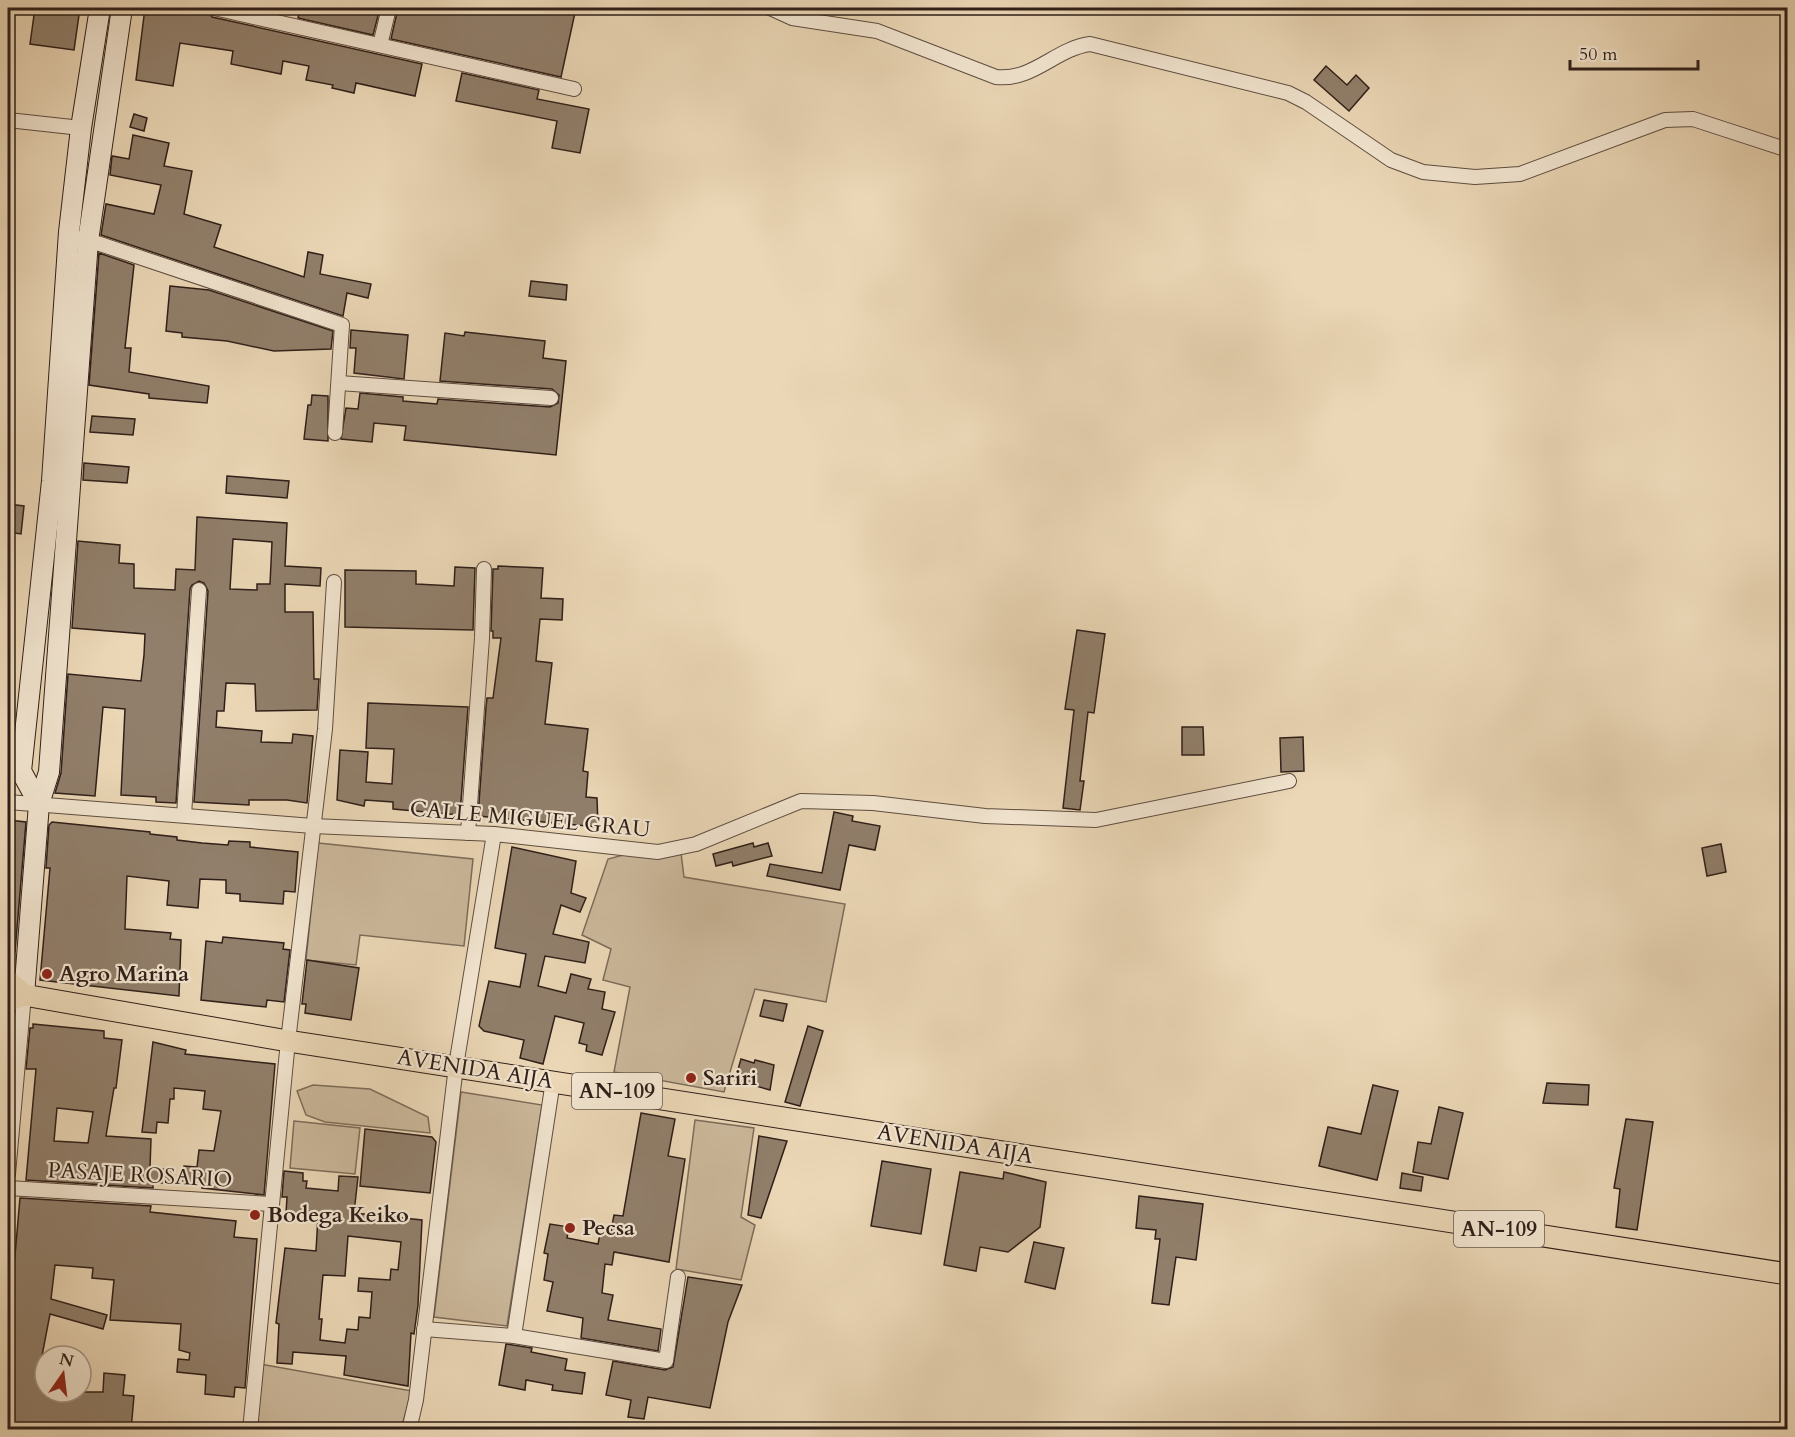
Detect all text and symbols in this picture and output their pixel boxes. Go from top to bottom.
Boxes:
scale bar [1570,33,1698,71]
text: 50 m [1579,42,1618,67]
street label: CALLE MIGUEL GRAU [409,794,652,844]
place label: Agro Marina [59,959,189,989]
marker: Agro Marina [40,967,54,981]
street label: AVENIDA AIJA [395,1042,555,1096]
place label: Sariri [703,1063,757,1093]
marker: Sariri [684,1071,698,1085]
road number: AN-109 [572,1073,662,1109]
street label: AVENIDA AIJA [875,1117,1035,1171]
street label: PASAJE ROSARIO [47,1155,233,1195]
place label: Bodega Keiko [267,1200,409,1230]
marker: Bodega Keiko [248,1208,262,1222]
road number: AN-109 [1454,1211,1544,1247]
place label: Pecsa [582,1213,635,1243]
marker: Pecsa [563,1221,577,1235]
north arrow [33,1344,93,1404]
text: N [57,1348,76,1373]

